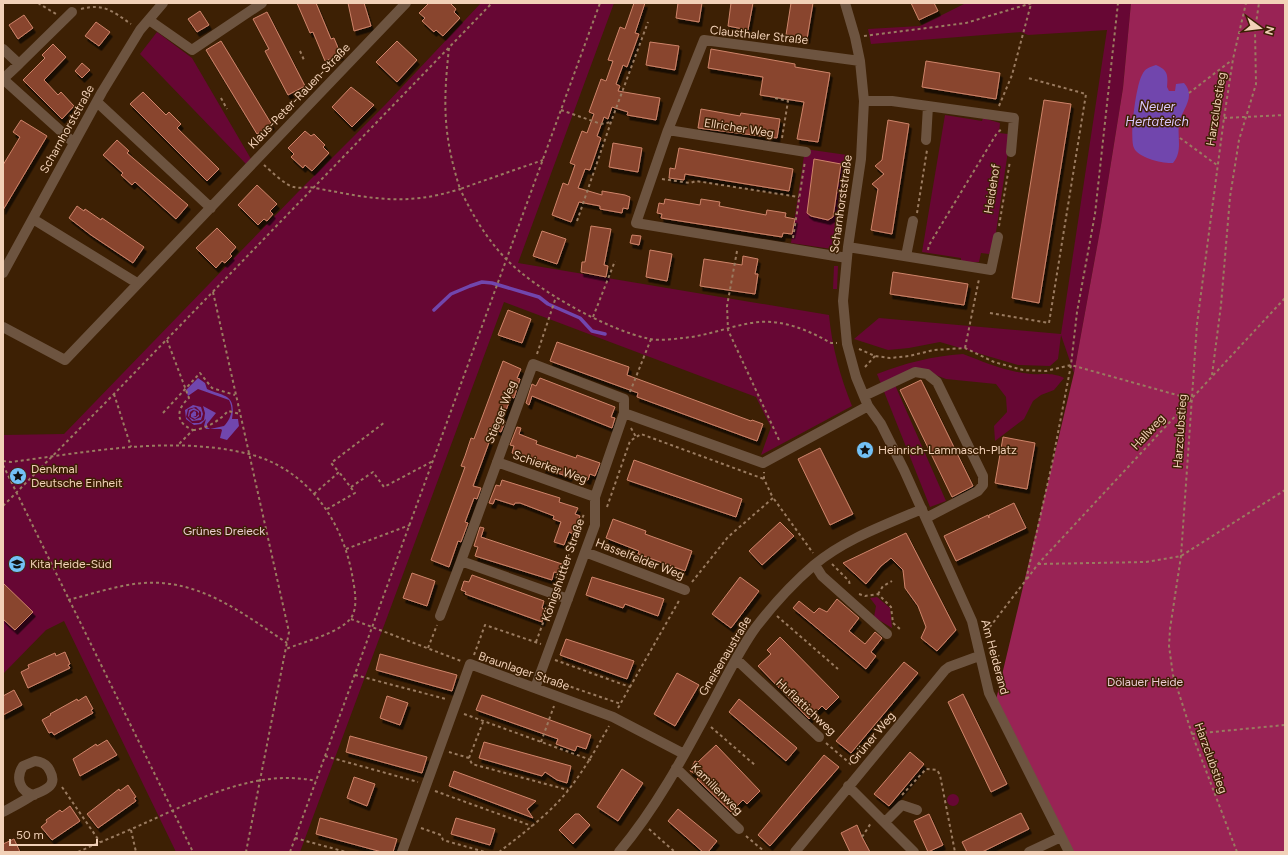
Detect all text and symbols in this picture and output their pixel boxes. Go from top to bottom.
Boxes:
north arrow [1240,8,1280,48]
street label: Clausthaler Straße [709,23,809,47]
text: N [1262,25,1277,36]
street label: Klaus-Peter-Rauen-Straße [245,40,353,152]
street label: Harzclubstieg [1203,71,1229,147]
street label: Scharnhorststraße [37,82,97,176]
water label: Neuer Hertateich [1125,99,1189,129]
street label: Ellricher Weg [703,116,775,140]
street label: Scharnhorststraße [827,154,855,254]
street label: Heidehof [981,163,1003,215]
street label: Stieger Weg [483,378,519,446]
street label: Harzclubstieg [1170,393,1190,469]
street label: Hallweg [1128,411,1168,453]
place icon: Heinrich-Lammasch-Platz [855,440,875,460]
place label: Heinrich-Lammasch-Platz [878,443,1017,457]
street label: Schierker Weg [511,448,589,486]
place label: Denkmal Deutsche Einheit [31,462,123,490]
place icon: Denkmal Deutsche Einheit [8,466,28,486]
street label: Königshütter Straße [539,516,587,623]
park label: Grünes Dreieck [183,524,265,538]
street label: Hasselfelder Weg [593,536,687,582]
school or university icon: Kita Heide-Süd [7,554,27,574]
place label: Kita Heide-Süd [30,557,112,571]
street label: Gneisenaustraße [696,613,755,698]
street label: Am Heiderand [978,618,1012,696]
street label: Braunlager Straße [476,649,572,693]
park label: Dölauer Heide [1107,675,1184,689]
street label: Huflattichweg [773,676,839,738]
street label: Grüner Weg [846,709,898,767]
street label: Harzclubstieg [1192,721,1230,795]
street label: Kamillenweg [688,760,746,818]
scale bar [10,821,97,847]
text: 50 m [16,828,44,842]

